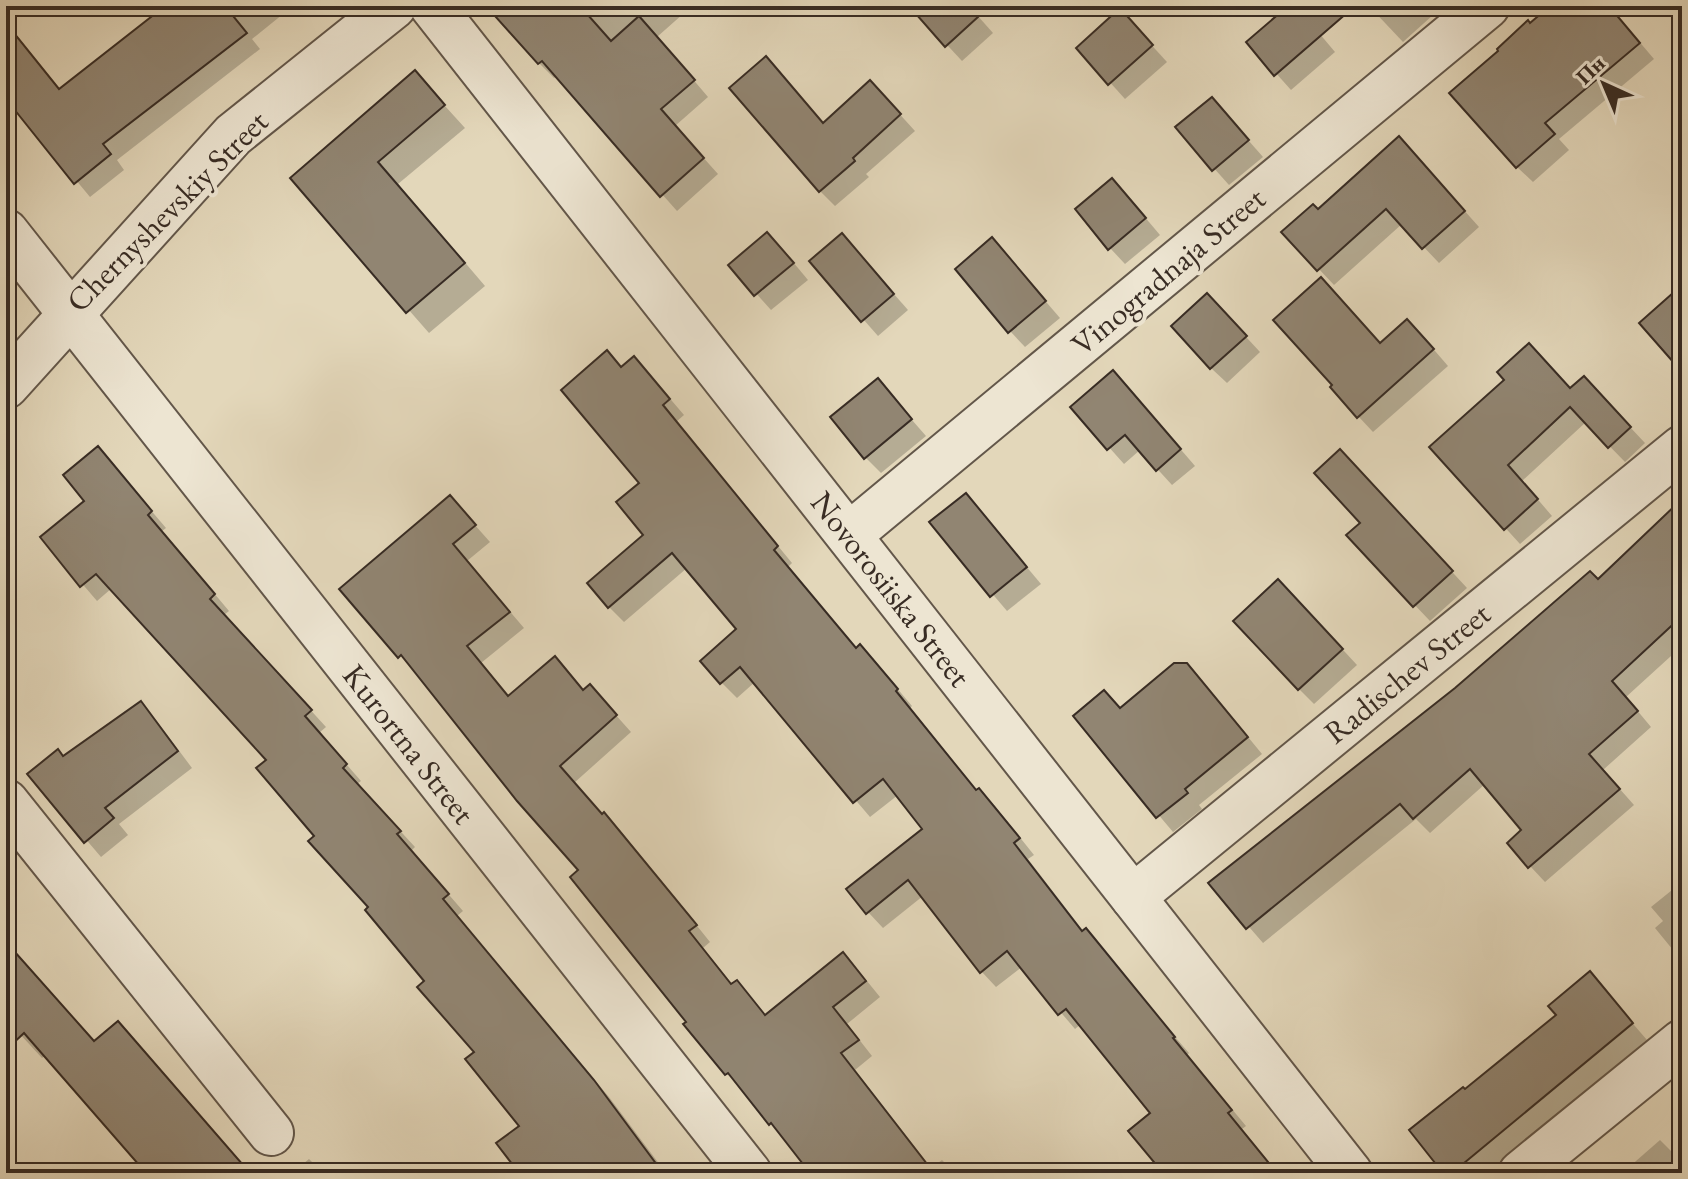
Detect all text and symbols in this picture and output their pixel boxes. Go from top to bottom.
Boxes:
north arrow [1564,44,1644,124]
text: Пн [1570,49,1612,91]
street label: Chernyshevskiy Street [57,101,277,321]
street label: Vinogradnaja Street [1062,177,1274,365]
street label: Novorosiiska Street [801,483,981,695]
street label: Radischev Street [1315,593,1499,753]
street label: Kurortna Street [333,655,485,833]

